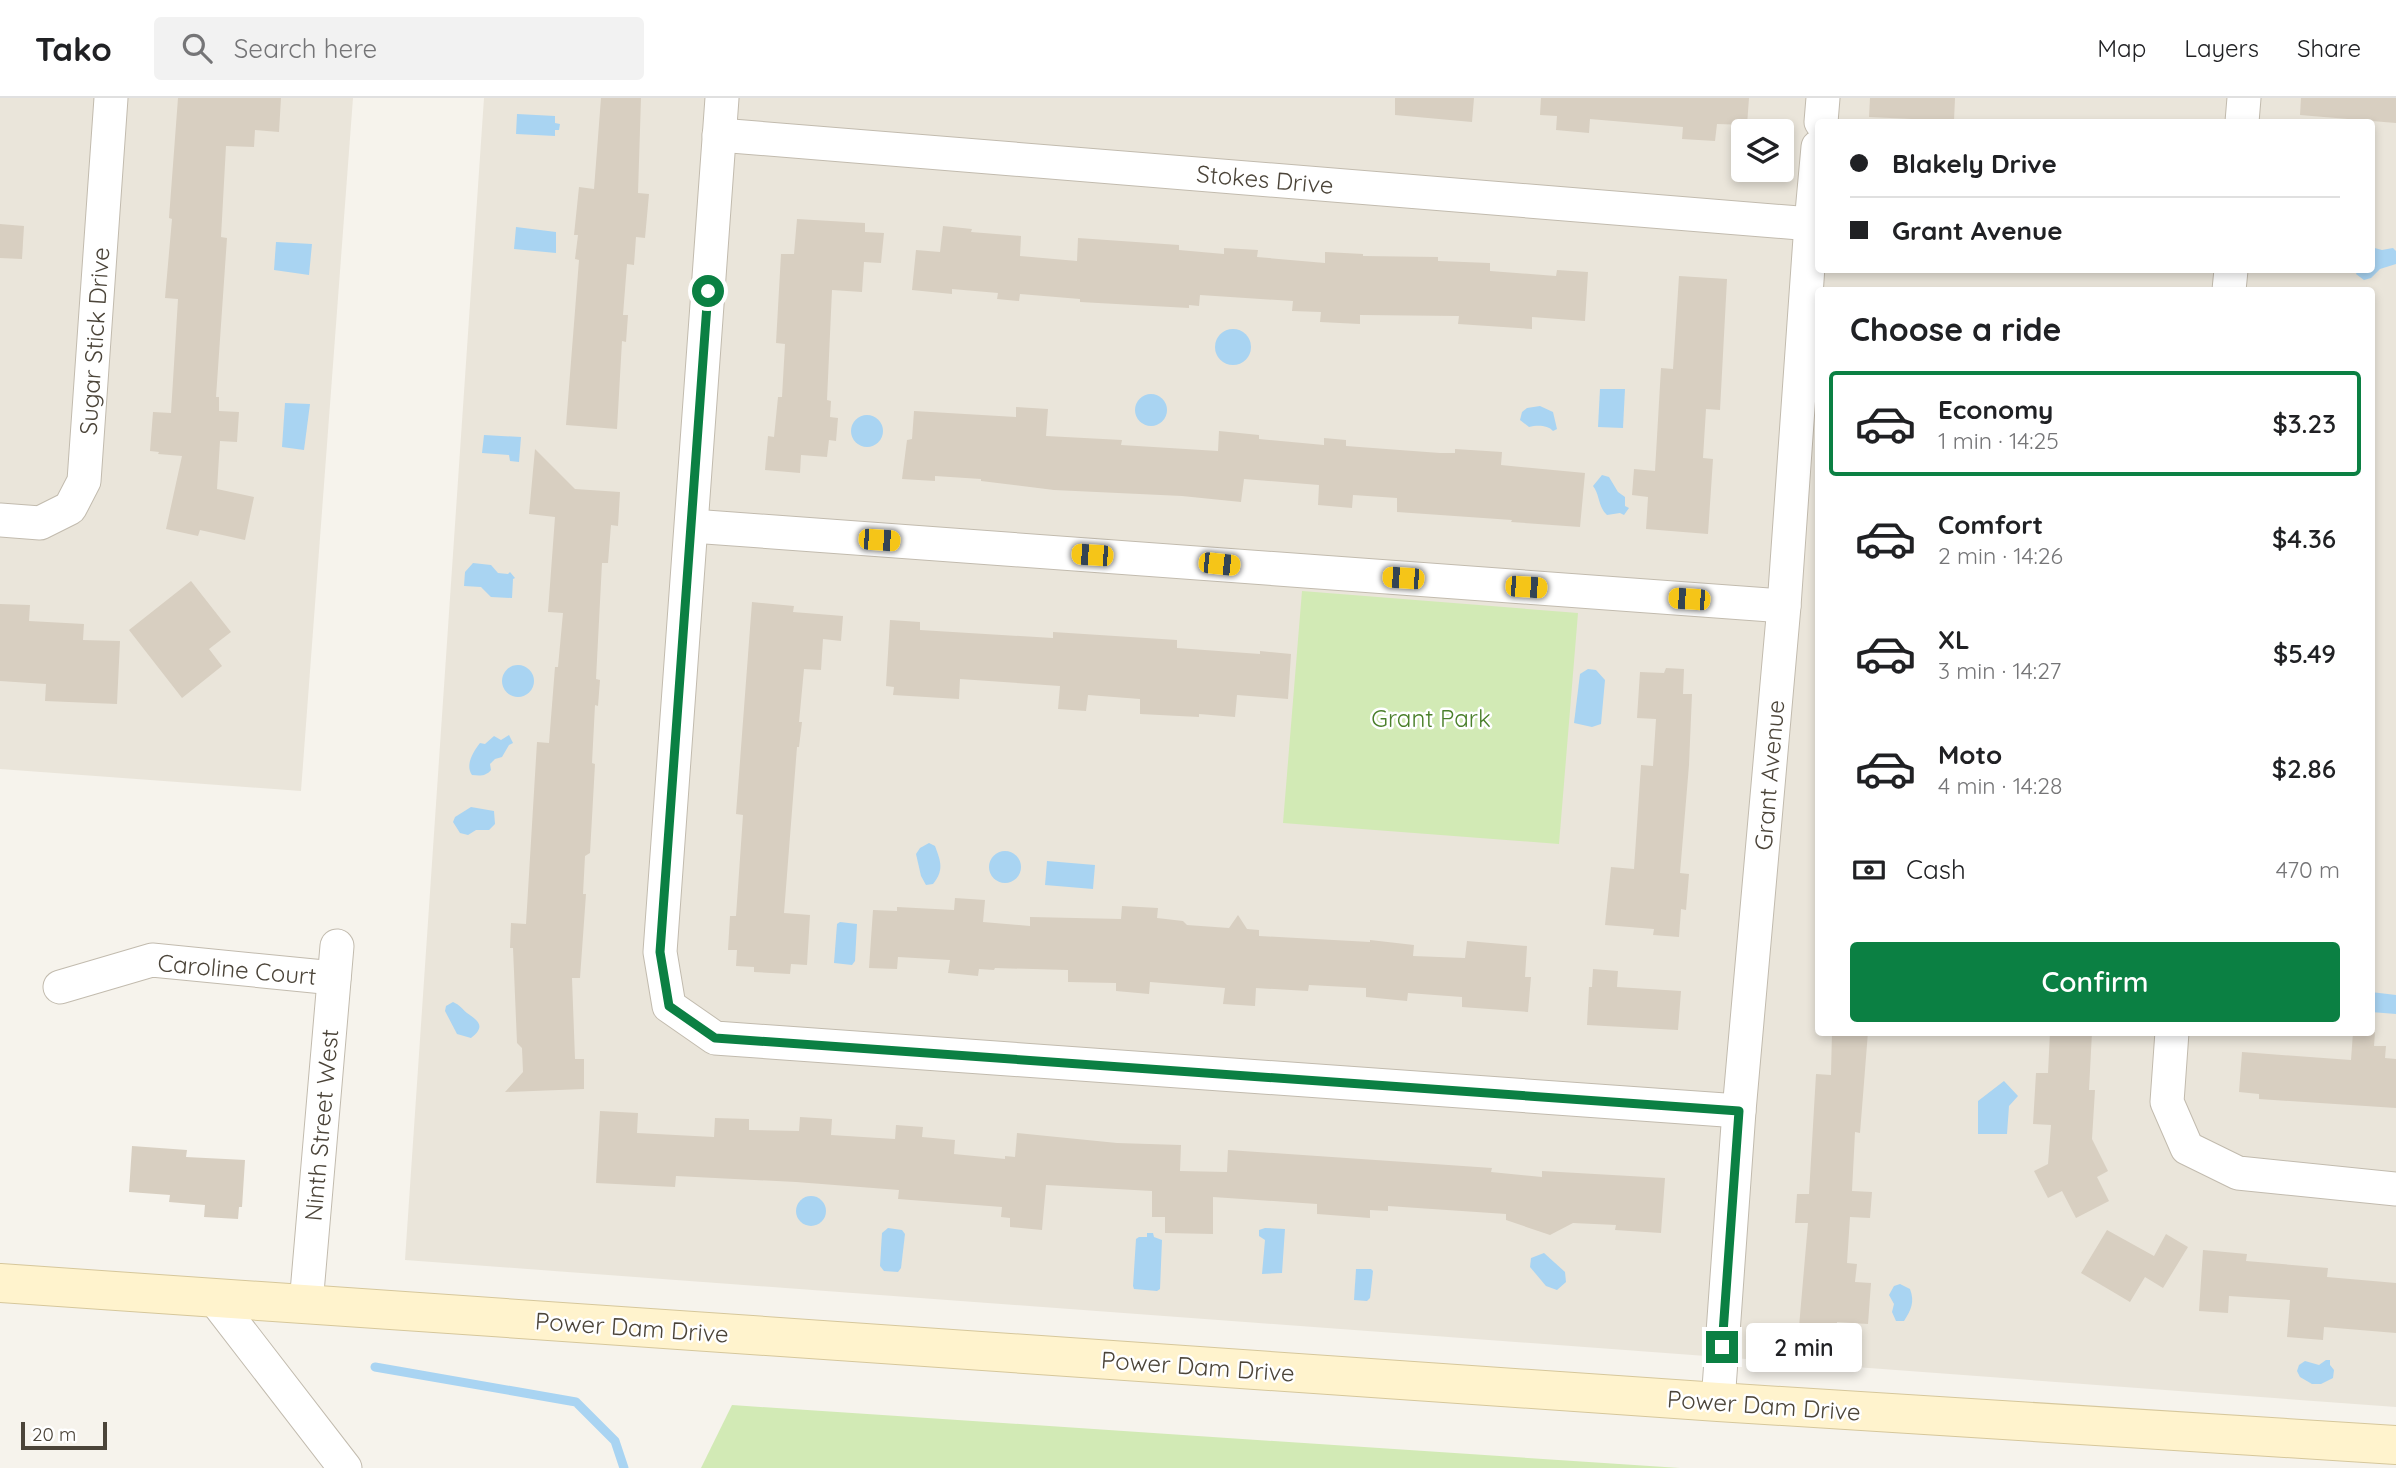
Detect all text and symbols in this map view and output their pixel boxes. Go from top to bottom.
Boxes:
search box [154,17,644,80]
text: Tako [35,28,112,69]
icon: search [178,29,216,67]
text: Search here [234,32,377,65]
text: Map [2097,33,2146,63]
text: Layers [2184,33,2259,63]
text: Share [2297,33,2361,63]
map controls [1731,119,1794,182]
button: layers [1731,119,1794,182]
text: Blakely Drive [1892,147,2057,180]
street label: Stokes Drive [1195,158,1335,200]
text: Grant Avenue [1892,214,2063,247]
street label: Sugar Stick Drive [72,246,116,436]
route start [692,275,724,307]
text: Choose a ride [1850,309,2062,349]
icon: car [1854,392,1917,455]
text: Economy [1938,393,2053,426]
text: $3.23 [2273,407,2336,440]
text: 1 min · 14:25 [1938,426,2059,455]
icon: car [1854,507,1917,570]
text: Comfort [1938,508,2043,541]
text: $4.36 [2272,522,2336,555]
car [858,528,901,552]
text: 2 min · 14:26 [1938,541,2063,570]
car [1071,543,1114,567]
car [1198,551,1241,577]
car [1382,566,1425,590]
car [1505,575,1548,599]
car [1668,587,1711,611]
icon: car [1854,622,1917,685]
text: XL [1938,623,1970,656]
text: $5.49 [2273,637,2336,670]
text: 3 min · 14:27 [1938,656,2061,685]
street label: Grant Avenue [1747,699,1791,851]
park label: Grant Park [1371,703,1491,733]
icon: car [1854,737,1917,800]
text: Moto [1938,738,2002,771]
text: $2.86 [2272,752,2336,785]
text: 4 min · 14:28 [1938,771,2062,800]
icon: cash [1850,851,1888,889]
text: Cash [1906,853,1966,886]
text: 470 m [2276,855,2340,884]
button: Confirm [1850,942,2340,1022]
street label: Caroline Court [156,947,318,991]
street label: Ninth Street West [298,1028,344,1222]
street label: Power Dam Drive [534,1305,730,1349]
callout: 2 min [1746,1322,1862,1372]
route end [1706,1331,1738,1363]
text: 2 min [1774,1333,1834,1362]
street label: Power Dam Drive [1100,1344,1296,1388]
street label: Power Dam Drive [1666,1383,1862,1427]
scale bar [21,1419,107,1451]
text: 20 m [32,1422,76,1446]

